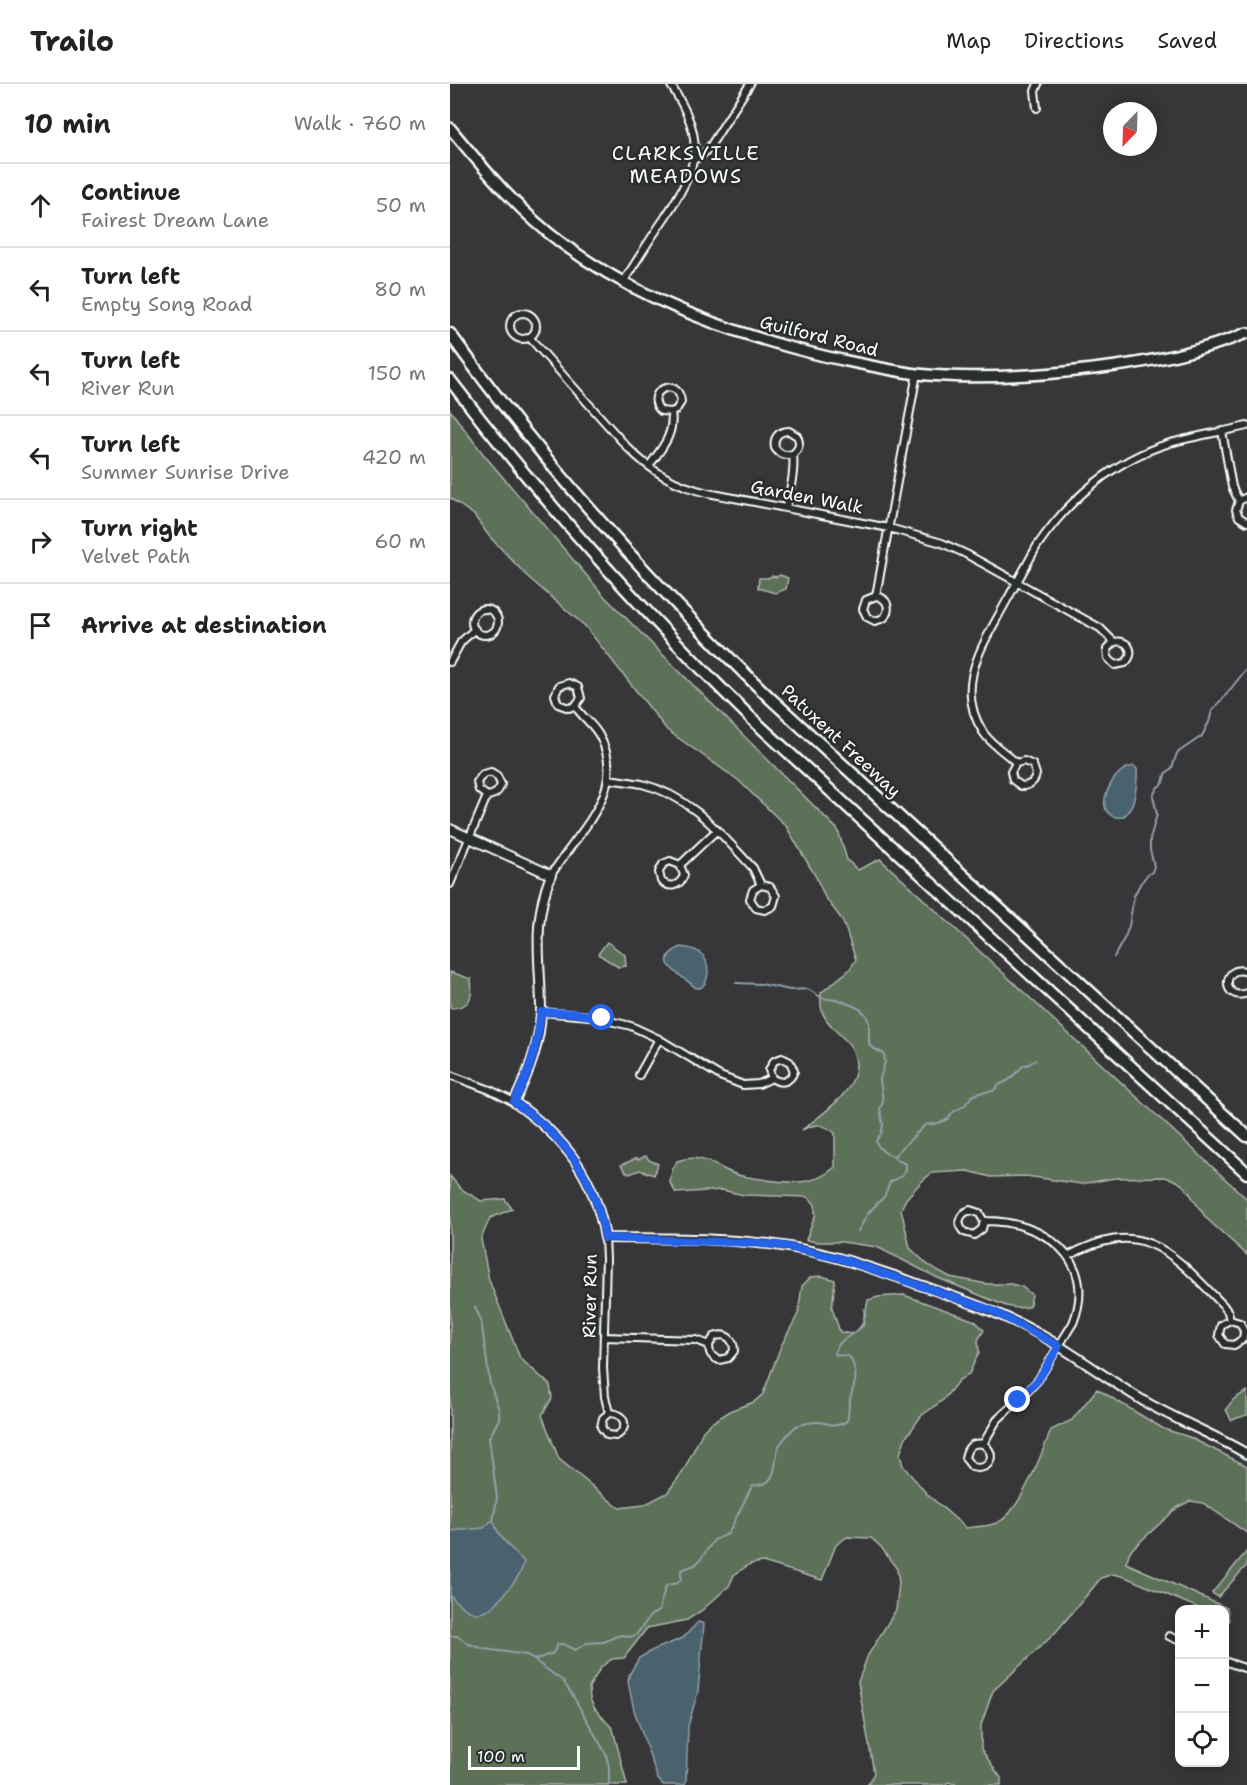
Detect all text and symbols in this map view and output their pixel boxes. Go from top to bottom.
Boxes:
text: Trailo [30,22,114,60]
text: Map [946,27,991,55]
text: Directions [1024,27,1124,55]
text: Saved [1157,27,1217,55]
north arrow [1103,102,1157,156]
text: 10 min [24,106,111,141]
text: Walk · 760 m [294,110,426,136]
district label: CLARKSVILLE MEADOWS [612,140,760,189]
text: Continue [81,178,181,207]
icon: ahead [24,189,57,222]
text: 50 m [376,192,426,218]
text: Fairest Dream Lane [81,207,269,233]
text: Turn left [81,262,180,291]
icon: left [24,273,57,306]
text: 80 m [374,276,426,302]
text: Empty Song Road [81,291,252,317]
street label: Guilford Road [757,310,881,362]
text: Turn left [81,346,180,375]
icon: left [24,357,57,390]
text: 150 m [368,360,426,386]
text: River Run [81,375,175,401]
text: Turn left [81,430,180,459]
icon: left [24,441,57,474]
text: 420 m [362,444,426,470]
text: Summer Sunrise Drive [81,459,290,485]
street label: Garden Walk [749,474,865,520]
text: Turn right [81,514,198,543]
icon: right [24,525,57,558]
text: 60 m [374,528,426,554]
text: Velvet Path [81,543,191,569]
icon: arrive [24,609,57,642]
text: Arrive at destination [81,611,327,640]
street label: Patuxent Freeway [776,679,906,803]
route start [588,1004,614,1030]
street label: River Run [577,1254,603,1338]
route end [1004,1386,1030,1412]
map controls [1175,1605,1229,1767]
button: + [1175,1605,1229,1659]
button: − [1175,1659,1229,1713]
button: locate [1175,1713,1229,1767]
scale bar [468,1743,580,1770]
text: 100 m [477,1746,525,1767]

